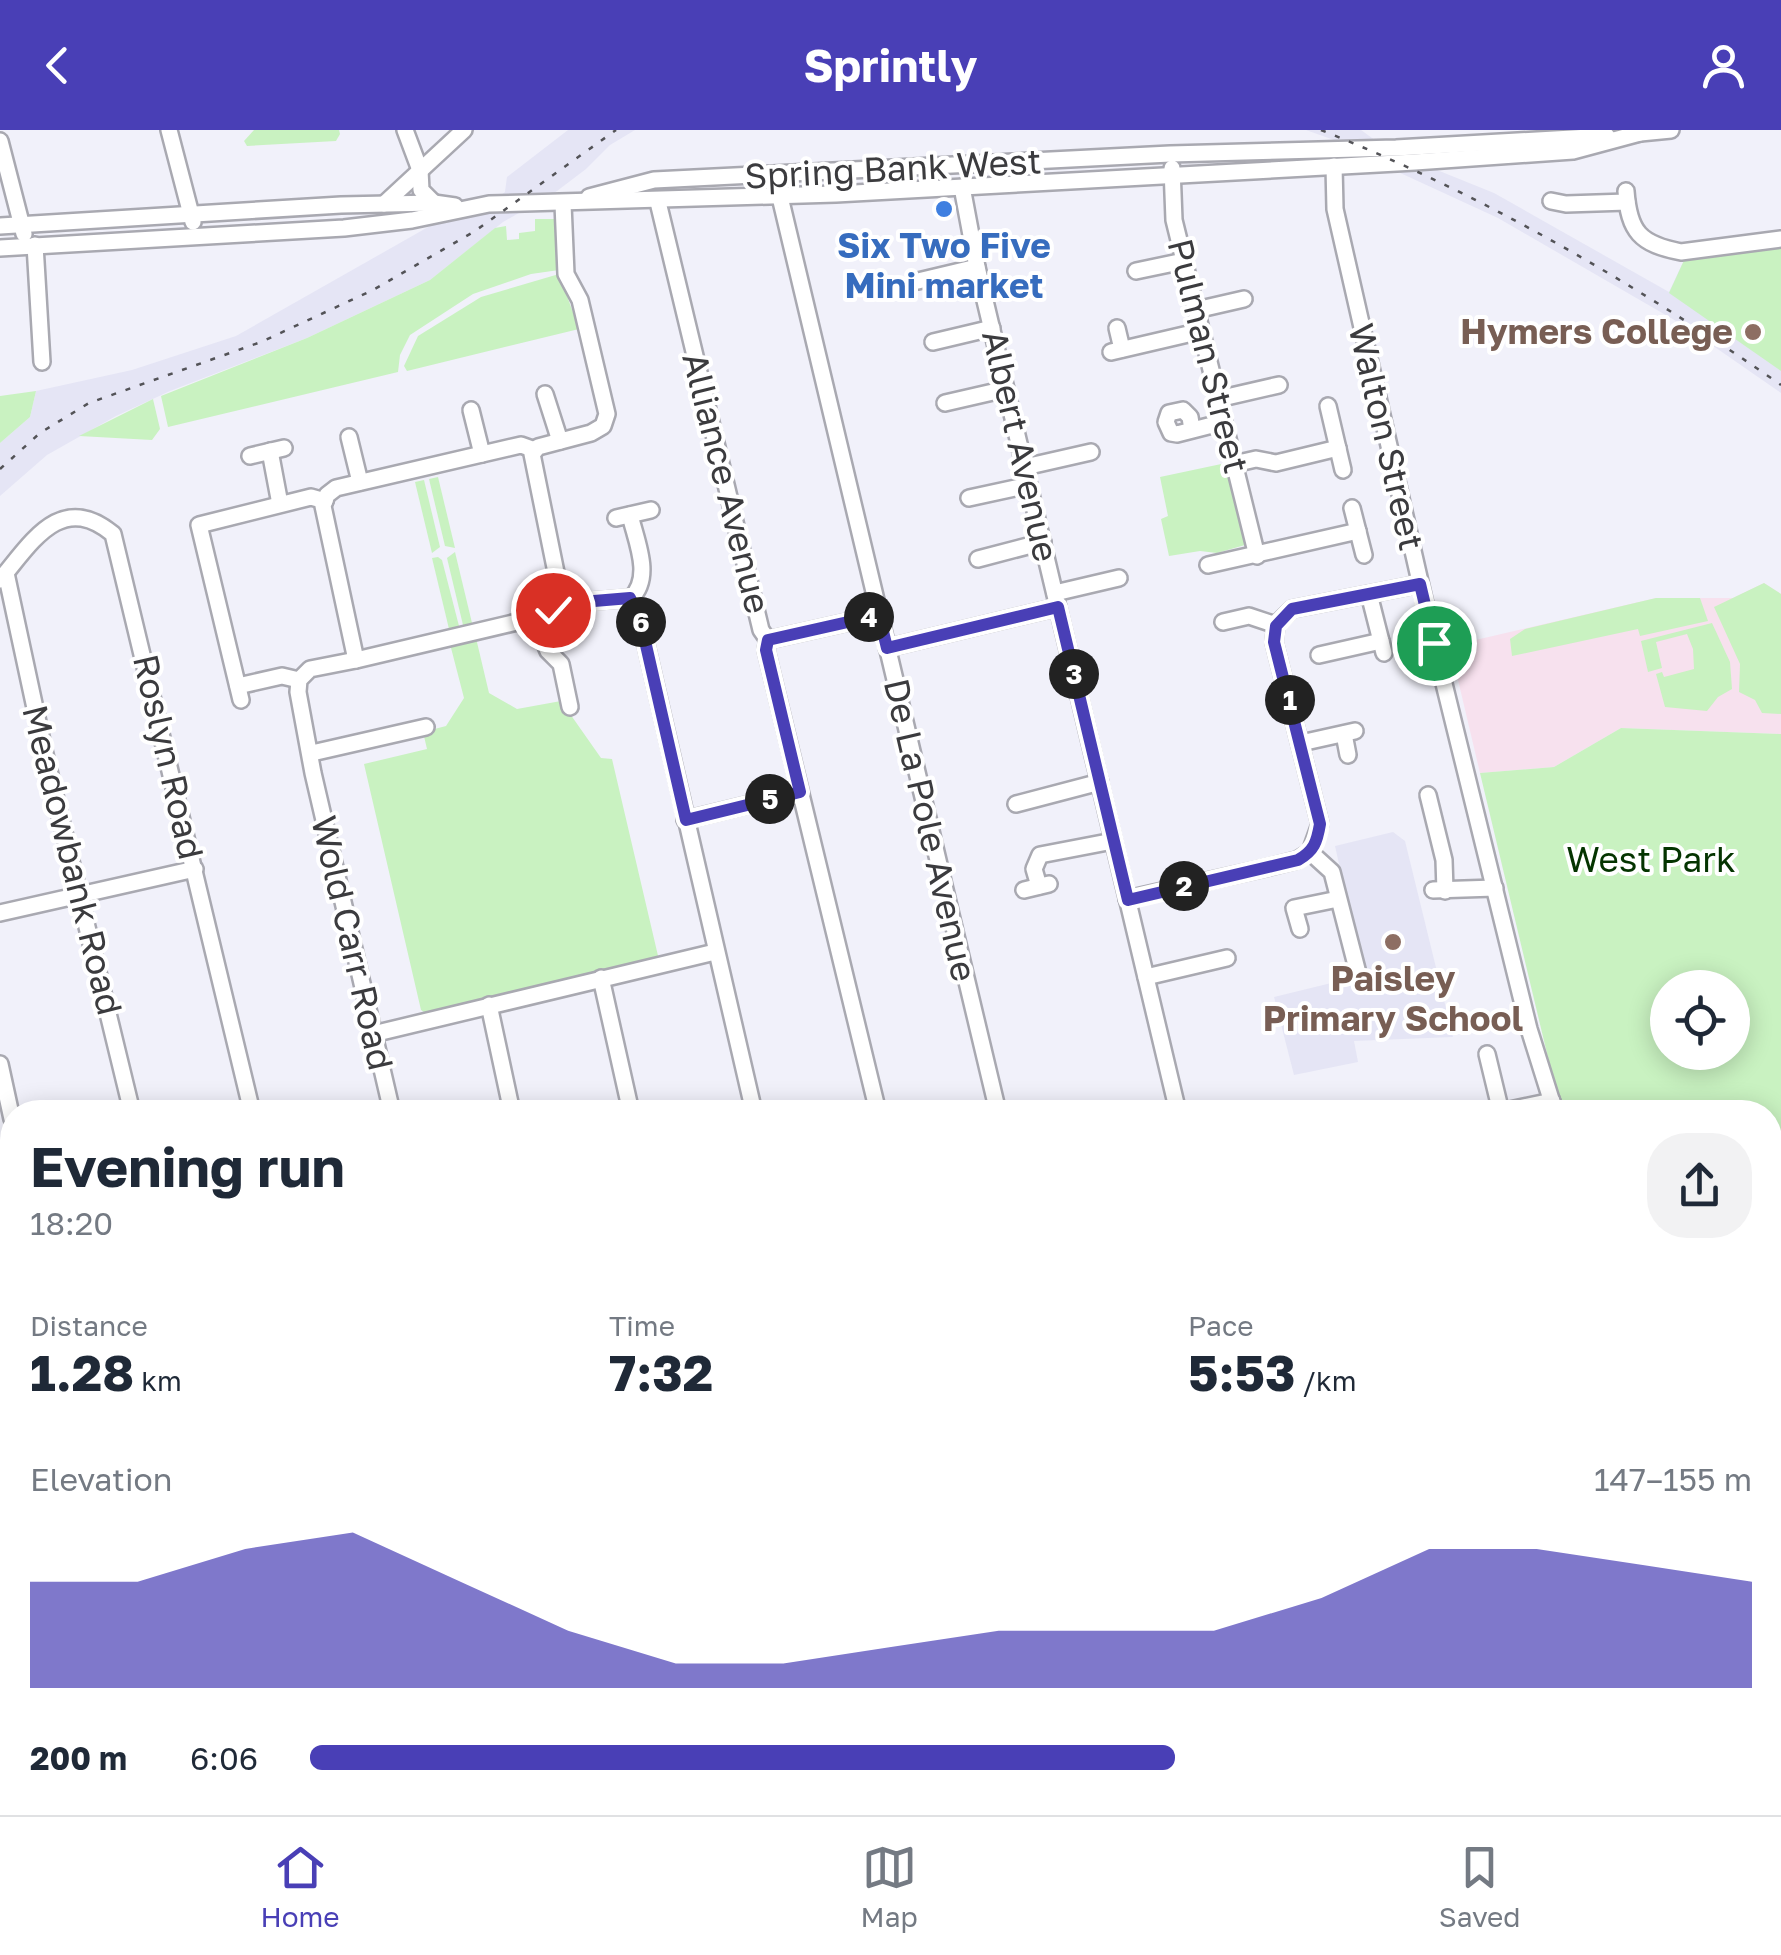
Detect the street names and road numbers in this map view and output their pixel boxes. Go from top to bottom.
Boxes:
street label: Spring Bank West [744,139,1042,197]
street label: Pulman Street [1160,234,1258,477]
street label: Walton Street [1340,319,1433,554]
street label: Albert Avenue [974,326,1068,566]
street label: Alliance Avenue [674,348,780,618]
street label: Roslyn Road [125,650,213,863]
street label: De La Pole Avenue [876,674,986,985]
street label: Meadowbank Road [14,700,132,1019]
street label: Wold Carr Road [303,812,403,1074]

